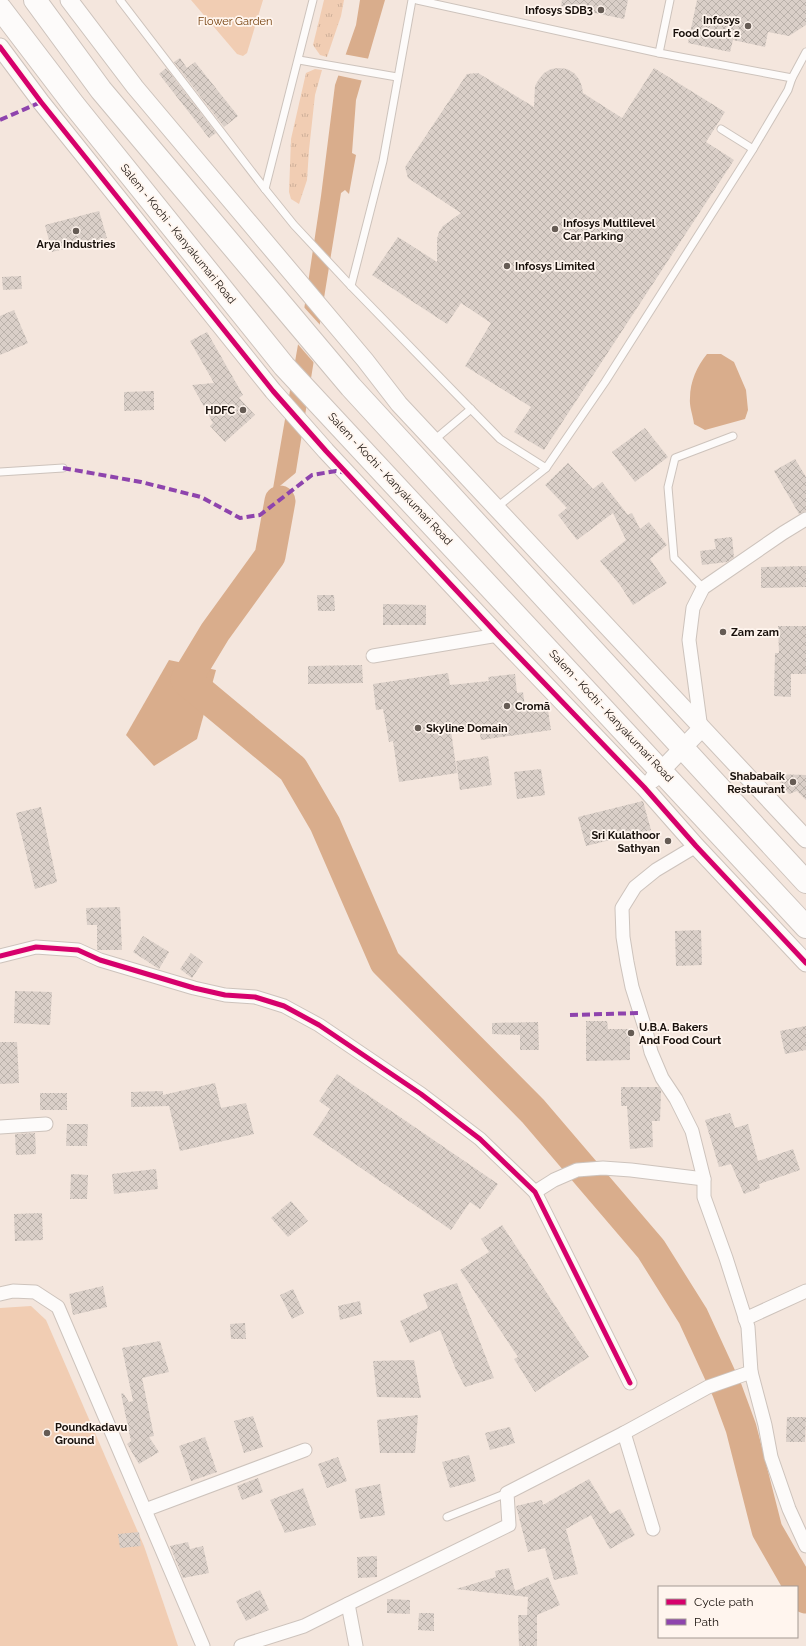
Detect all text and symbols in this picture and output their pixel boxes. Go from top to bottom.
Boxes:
place label: Infosys SDB3 [525,4,593,17]
marker: Infosys SDB3 [596,5,606,15]
place label: Infosys Food Court 2 [673,14,741,40]
park label: Flower Garden [198,15,272,28]
marker: Infosys Food Court 2 [743,21,753,31]
street label: Salem - Kochi - Kanyakumari Road [118,162,239,307]
place label: Infosys Multilevel Car Parking [563,217,656,243]
marker: Infosys Multilevel Car Parking [550,224,560,234]
marker: Arya Industries [71,226,81,236]
place label: Arya Industries [37,238,116,251]
place label: Infosys Limited [515,260,595,273]
marker: Infosys Limited [502,261,512,271]
place label: HDFC [205,404,235,417]
marker: HDFC [238,405,248,415]
street label: Salem - Kochi - Kanyakumari Road [325,410,455,548]
place label: Zam zam [731,626,779,639]
marker: Zam zam [718,627,728,637]
street label: Salem - Kochi - Kanyakumari Road [546,647,676,785]
place label: Cromā [515,700,550,713]
marker: Cromā [502,701,512,711]
place label: Skyline Domain [426,722,508,735]
marker: Skyline Domain [413,723,423,733]
place label: Shababaik Restaurant [727,770,786,796]
marker: Shababaik Restaurant [788,777,798,787]
place label: Sri Kulathoor Sathyan [591,829,661,855]
marker: Sri Kulathoor Sathyan [663,836,673,846]
place label: U.B.A. Bakers And Food Court [639,1021,722,1047]
marker: U.B.A. Bakers And Food Court [626,1028,636,1038]
place label: Poundkadavu Ground [55,1421,128,1447]
marker: Poundkadavu Ground [42,1428,52,1438]
legend [658,1586,798,1638]
text: Cycle path [694,1595,753,1609]
text: Path [694,1615,719,1629]

